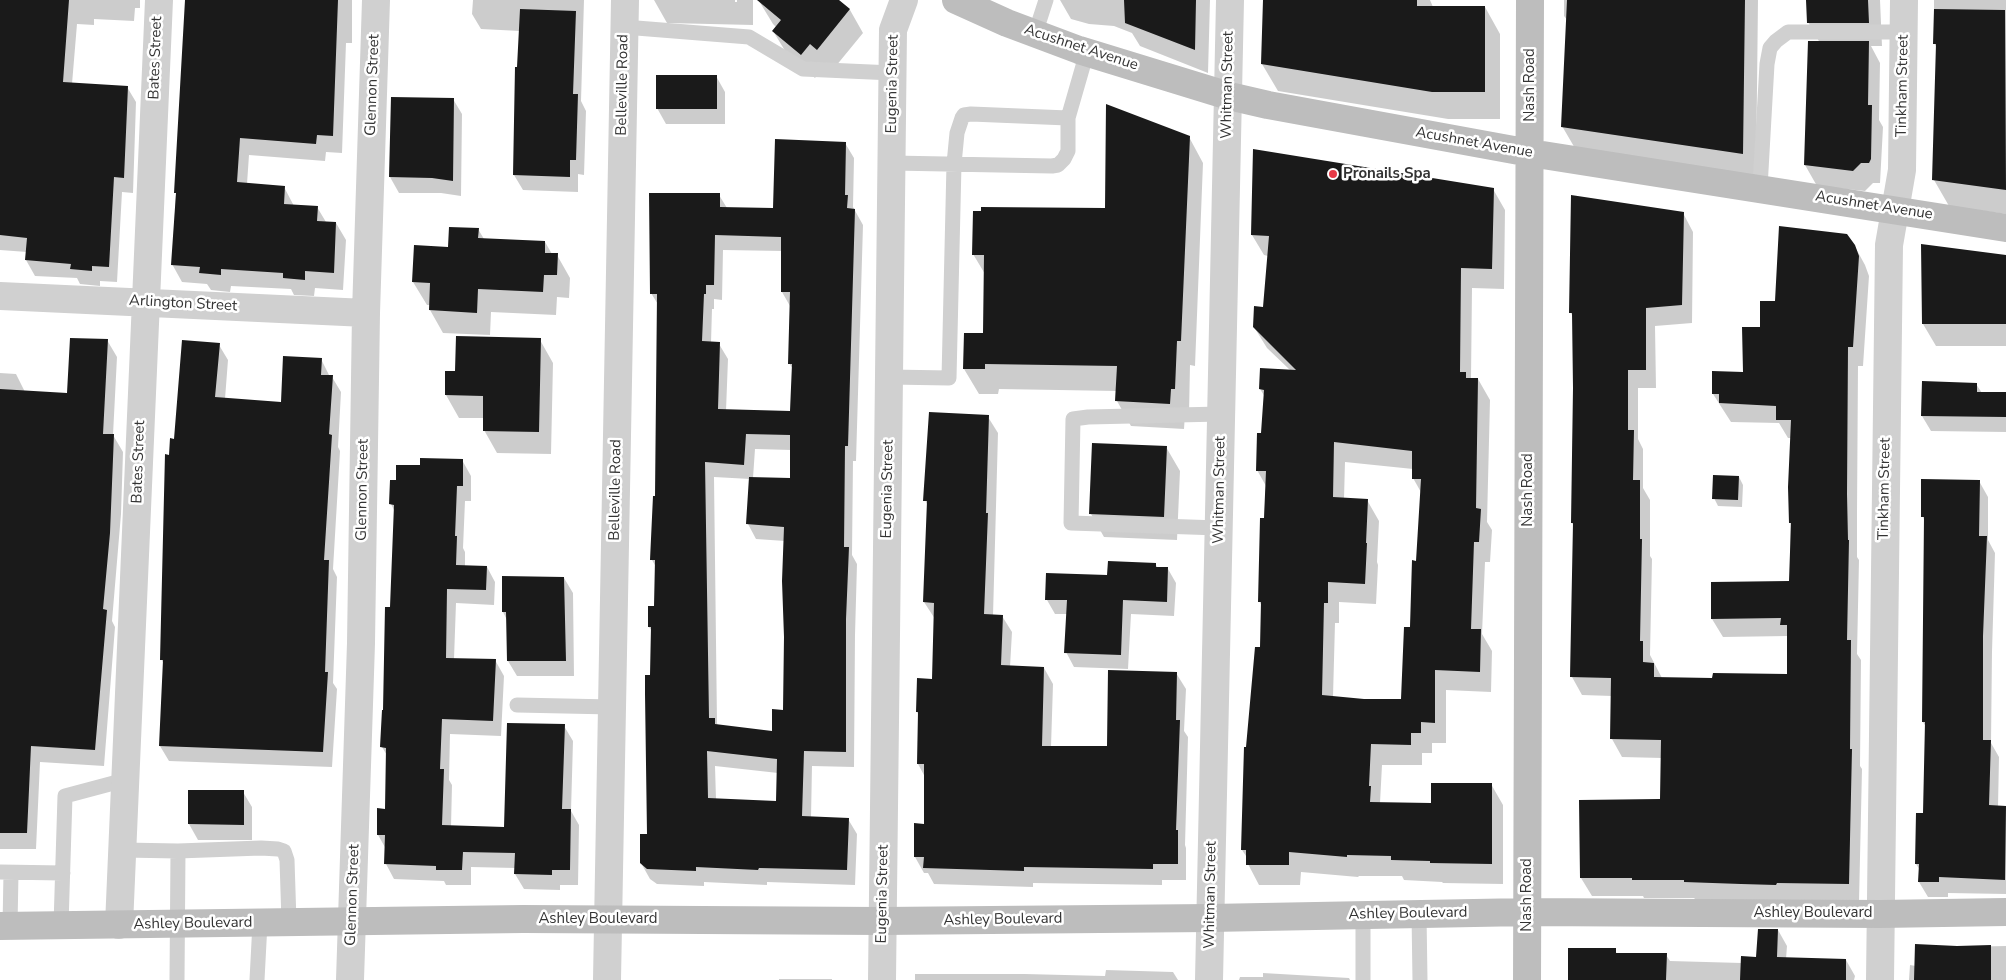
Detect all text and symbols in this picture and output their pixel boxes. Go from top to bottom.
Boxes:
street label: Bates Street [146,16,166,100]
street label: Acushnet Avenue [1022,21,1140,75]
street label: Whitman Street [1218,31,1238,139]
street label: Glennon Street [362,34,384,136]
street label: Belleville Road [613,34,633,136]
street label: Eugenia Street [883,35,903,133]
street label: Tinkham Street [1893,35,1913,137]
street label: Nash Road [1521,48,1539,122]
street label: Acushnet Avenue [1414,124,1534,162]
place label: Pronails Spa [1343,165,1431,183]
marker: Pronails Spa [1327,168,1339,180]
street label: Acushnet Avenue [1814,188,1934,224]
street label: Arlington Street [128,292,238,316]
street label: Bates Street [129,420,149,504]
street label: Whitman Street [1210,436,1230,544]
street label: Tinkham Street [1875,438,1895,540]
street label: Glennon Street [353,439,373,541]
street label: Belleville Road [606,439,626,541]
street label: Eugenia Street [878,440,898,538]
street label: Nash Road [1519,453,1537,527]
street label: Whitman Street [1201,841,1221,949]
street label: Glennon Street [342,844,364,946]
street label: Eugenia Street [873,845,893,943]
street label: Nash Road [1518,858,1536,932]
street label: Ashley Boulevard [1348,904,1468,924]
street label: Ashley Boulevard [1753,904,1873,922]
street label: Ashley Boulevard [538,910,658,928]
street label: Ashley Boulevard [943,910,1063,930]
street label: Ashley Boulevard [133,914,253,934]

